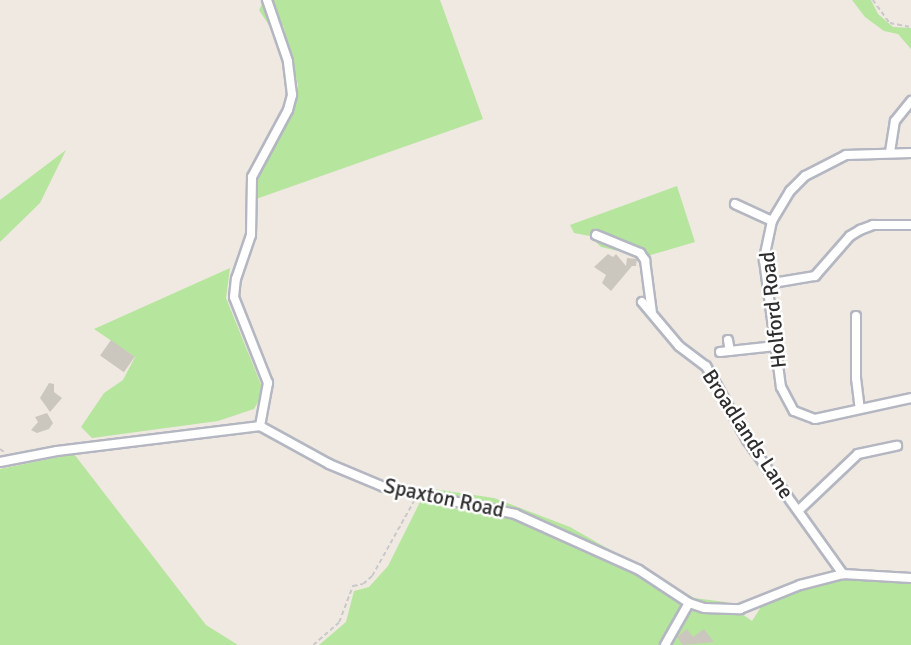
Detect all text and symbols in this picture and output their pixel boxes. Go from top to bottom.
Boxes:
street label: Holford Road [754,250,792,370]
street label: Broadlands Lane [697,365,799,503]
street label: Spaxton Road [382,473,506,523]

